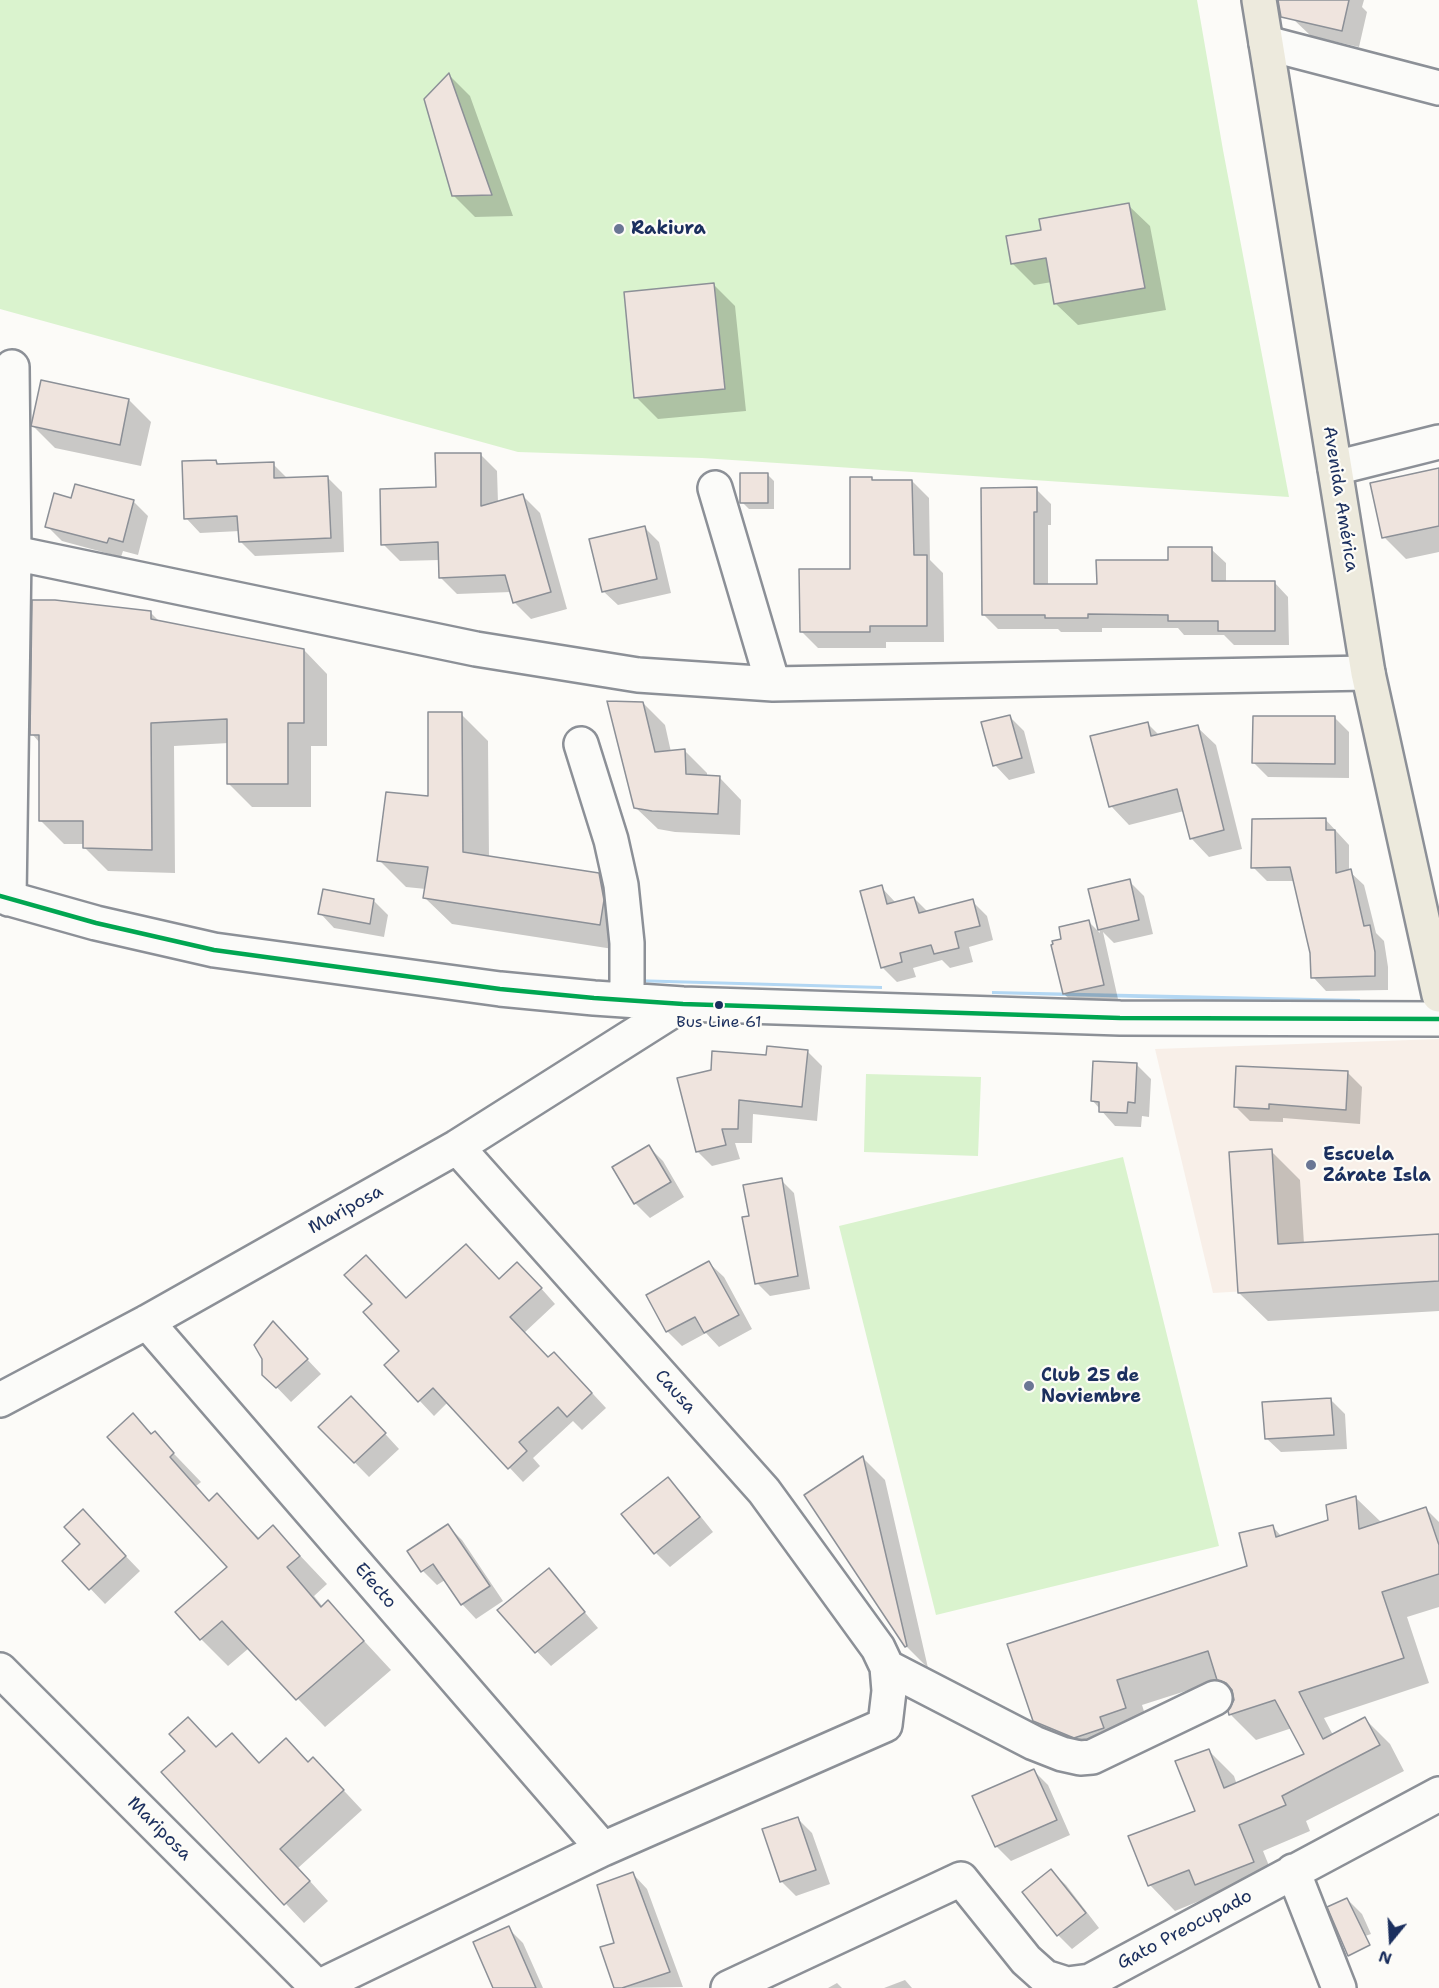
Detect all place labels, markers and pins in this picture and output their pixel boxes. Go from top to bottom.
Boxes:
place label: Rakiura [631,218,706,240]
marker: Rakiura [612,222,626,236]
marker: Bus Line 61 [713,999,725,1011]
place label: Bus Line 61 [676,1013,762,1033]
place label: Escuela Zárate Isla [1323,1144,1431,1186]
marker: Escuela Zárate Isla [1304,1158,1318,1172]
place label: Club 25 de Noviembre [1041,1365,1141,1408]
marker: Club 25 de Noviembre [1022,1379,1036,1393]

